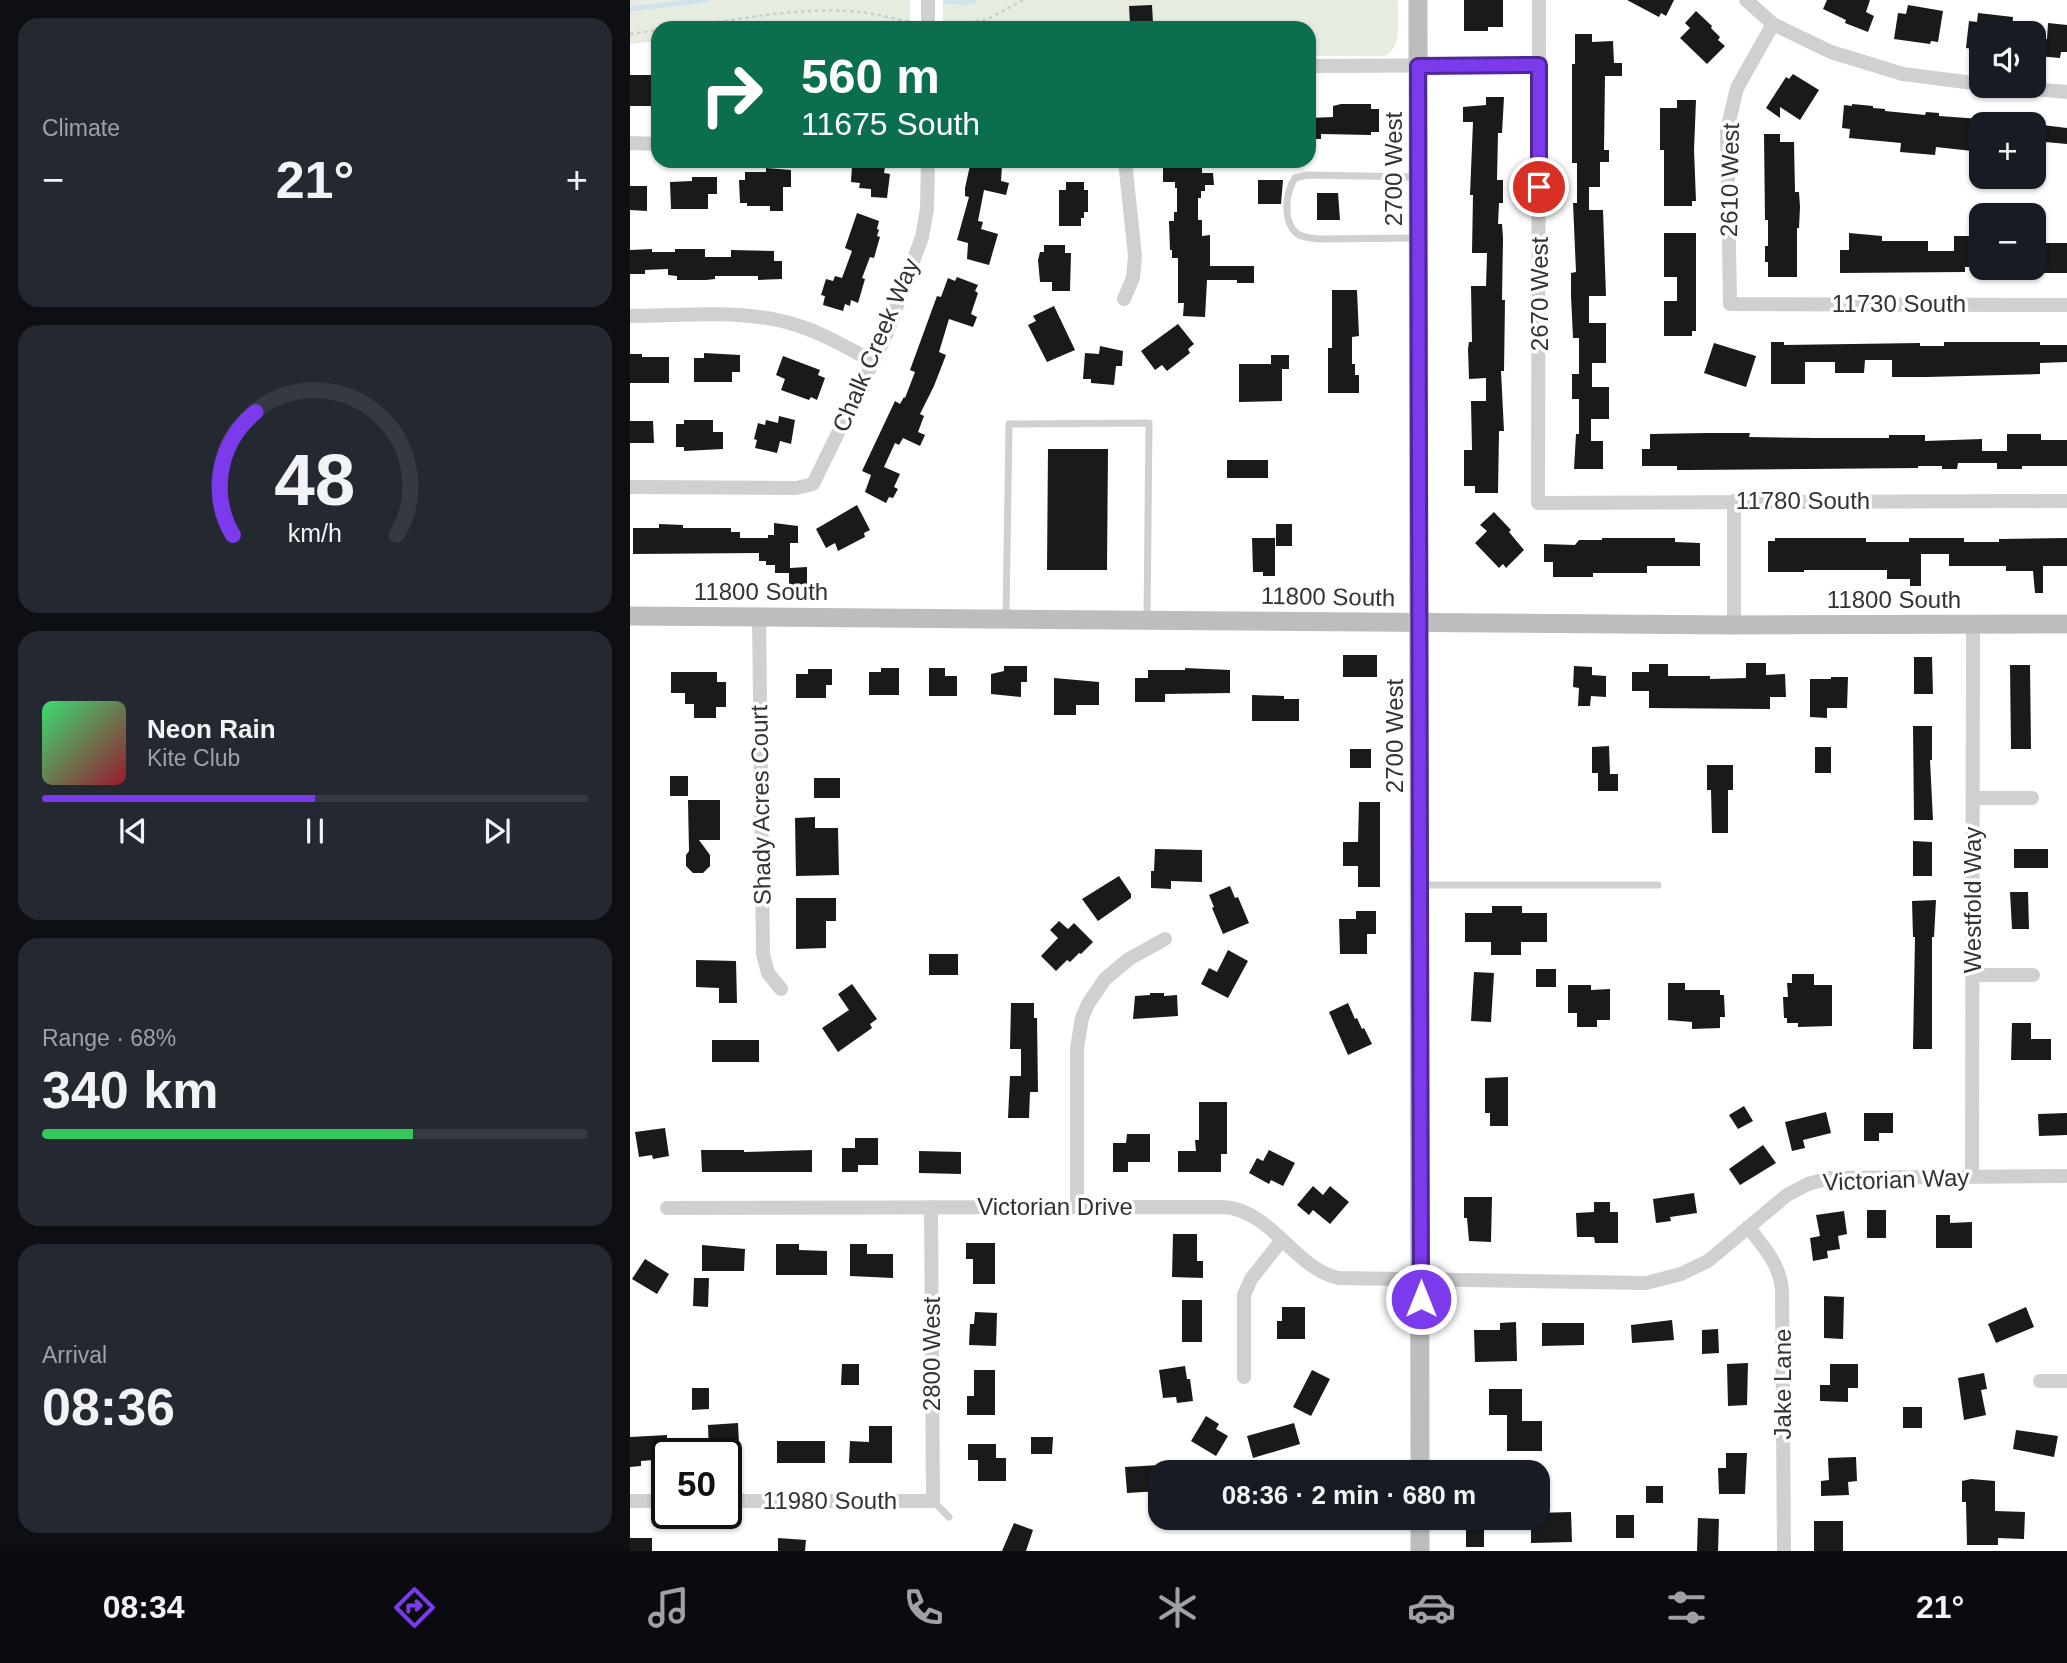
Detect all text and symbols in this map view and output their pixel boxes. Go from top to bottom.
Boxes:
map controls [1969,21,2046,280]
button: sound [1969,21,2046,98]
icon: right [686,49,777,140]
text: 560 m [801,49,940,103]
text: 11675 South [801,106,980,142]
street label: 2700 West [1380,112,1407,226]
button: + [1969,112,2046,189]
text: Climate [42,115,120,141]
street label: 2610 West [1715,122,1744,237]
text: 21° [276,151,354,209]
pin [1509,157,1569,217]
text: − [42,159,64,201]
text: + [566,159,588,201]
icon: arrive [1520,168,1558,206]
button: − [1969,203,2046,280]
street label: 2670 West [1526,237,1553,351]
street label: Chalk Creek Way [827,254,924,436]
street label: 11730 South [1832,290,1966,317]
text: 48 [275,439,355,520]
street label: 11780 South [1736,487,1870,514]
text: km/h [288,519,342,547]
street label: 11800 South [694,578,828,605]
street label: 11800 South [1261,582,1395,611]
street label: 11800 South [1827,586,1961,613]
street label: 2700 West [1381,679,1408,793]
street label: Shady Acres Court [745,704,776,905]
text: Neon Rain [147,714,276,744]
text: Kite Club [147,745,240,771]
icon: previous [114,812,152,850]
icon: pause [296,812,334,850]
icon: next [478,812,516,850]
street label: Westfold Way [1959,827,1986,973]
text: Range · 68% [42,1025,176,1051]
text: 340 km [42,1061,218,1119]
street label: Victorian Way [1822,1163,1970,1196]
street label: Victorian Drive [977,1193,1133,1220]
position arrow [1384,1262,1458,1336]
street label: 2800 West [918,1297,945,1411]
street label: Jake Lane [1769,1329,1796,1439]
text: Arrival [42,1342,107,1368]
text: 08:36 [42,1378,175,1436]
speed limit sign: 50 [651,1438,742,1529]
text: 08:36 · 2 min · 680 m [1222,1480,1476,1510]
street label: 11980 South [763,1487,897,1514]
icon: directions [390,1583,439,1632]
icon: music [644,1583,693,1632]
icon: phone [899,1583,948,1632]
icon: climate [1153,1583,1202,1632]
icon: car [1407,1583,1456,1632]
icon: filters [1662,1583,1711,1632]
text: 08:34 [103,1589,185,1625]
text: 21° [1916,1589,1964,1625]

